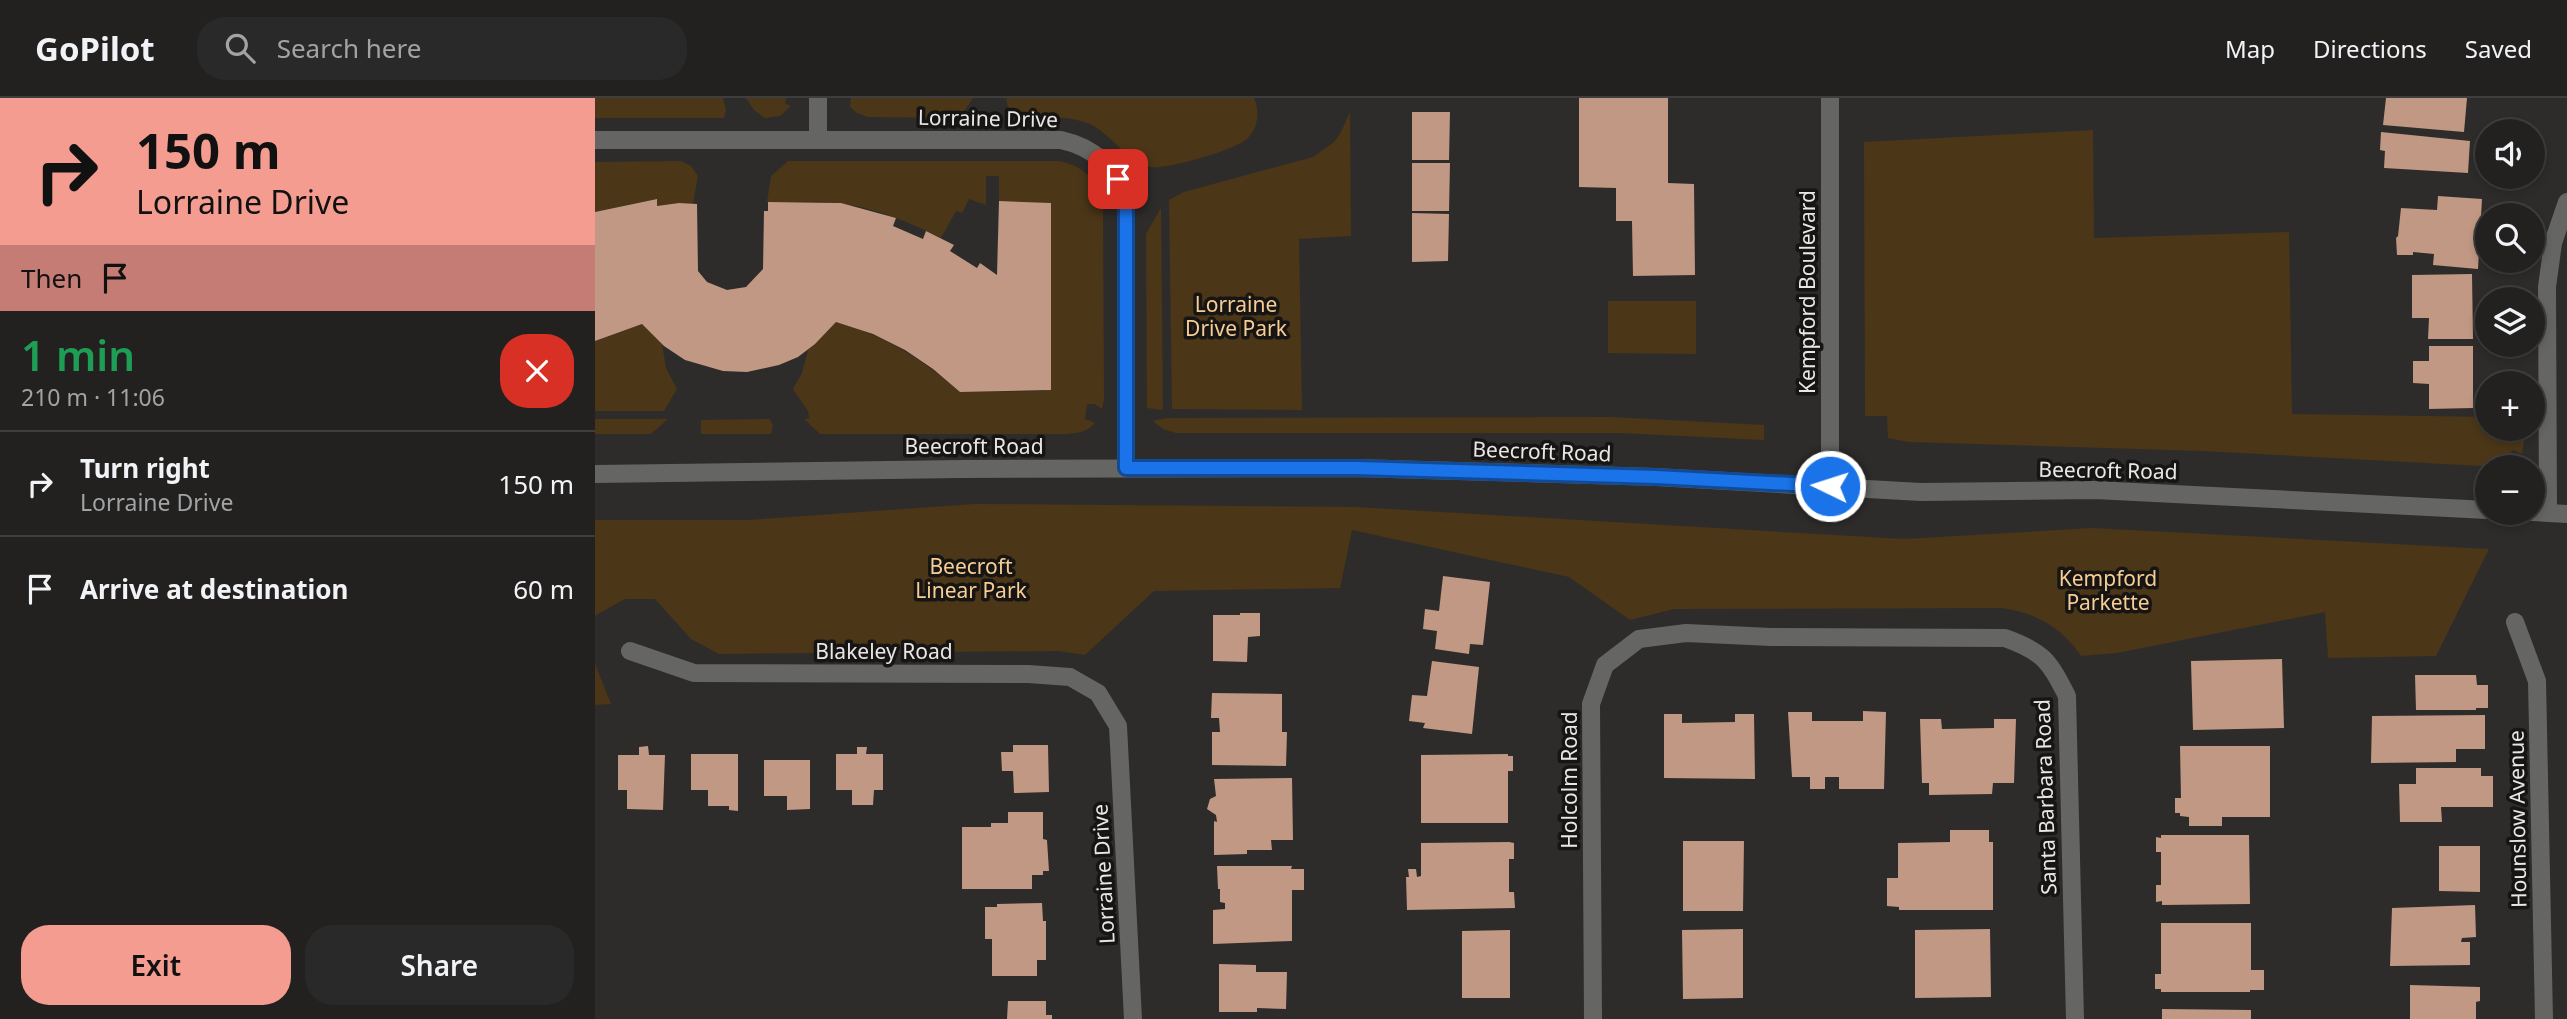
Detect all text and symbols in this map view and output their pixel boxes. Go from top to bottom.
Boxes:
search box [197,17,687,80]
text: GoPilot [35,26,155,71]
icon: search [221,29,259,67]
text: Search here [277,30,421,66]
text: Map [2225,32,2275,65]
text: Directions [2313,32,2427,65]
text: Saved [2465,32,2532,65]
street label: Lorraine Drive [918,103,1058,133]
text: 150 m [136,117,281,183]
map controls [2475,119,2545,525]
button: sound [2475,119,2545,189]
icon: right [21,126,112,217]
pin [1088,149,1148,209]
icon: arrive [1099,160,1137,198]
text: Lorraine Drive [136,180,349,223]
street label: Kempford Boulevard [1793,190,1821,394]
button: search [2475,203,2545,273]
icon: arrive [96,259,134,297]
text: Then [21,260,82,296]
button: layers [2475,287,2545,357]
park label: Lorraine Drive Park [1185,290,1288,342]
text: 1 min [21,326,135,383]
button: close [500,334,574,408]
button: + [2475,371,2545,441]
text: 210 m · 11:06 [21,381,165,413]
street label: Beecroft Road [904,432,1044,460]
street label: Beecroft Road [1472,435,1612,467]
position arrow [1793,449,1867,523]
text: Turn right [80,450,210,486]
street label: Beecroft Road [2038,455,2178,485]
button: − [2475,455,2545,525]
icon: right [21,465,59,503]
text: 150 m [498,466,574,502]
text: Lorraine Drive [80,486,233,518]
park label: Beecroft Linear Park [915,552,1028,604]
park label: Kempford Parkette [2059,564,2157,616]
icon: arrive [21,570,59,608]
text: Arrive at destination [80,571,349,607]
text: 60 m [513,571,574,607]
street label: Blakeley Road [815,637,953,665]
street label: Santa Barbara Road [2028,699,2062,895]
street label: Holcolm Road [1555,711,1583,849]
street label: Hounslow Avenue [2501,730,2533,908]
street label: Lorraine Drive [1085,803,1121,945]
button: Exit [21,925,291,1005]
button: Share [305,925,574,1005]

